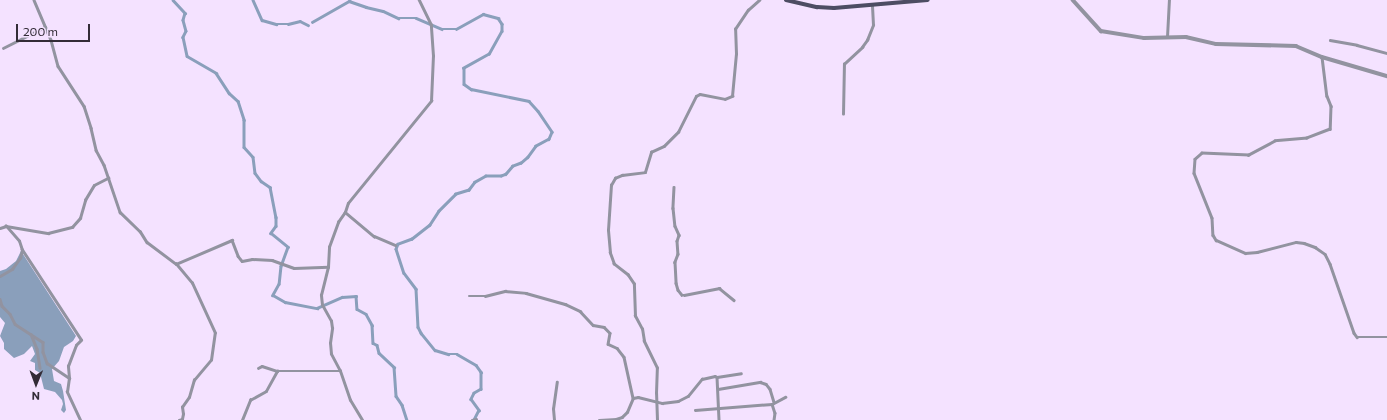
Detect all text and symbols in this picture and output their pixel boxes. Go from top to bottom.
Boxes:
scale bar [18,16,92,42]
text: 200 m [23,24,58,38]
north arrow [16,364,56,404]
text: N [32,390,40,403]

